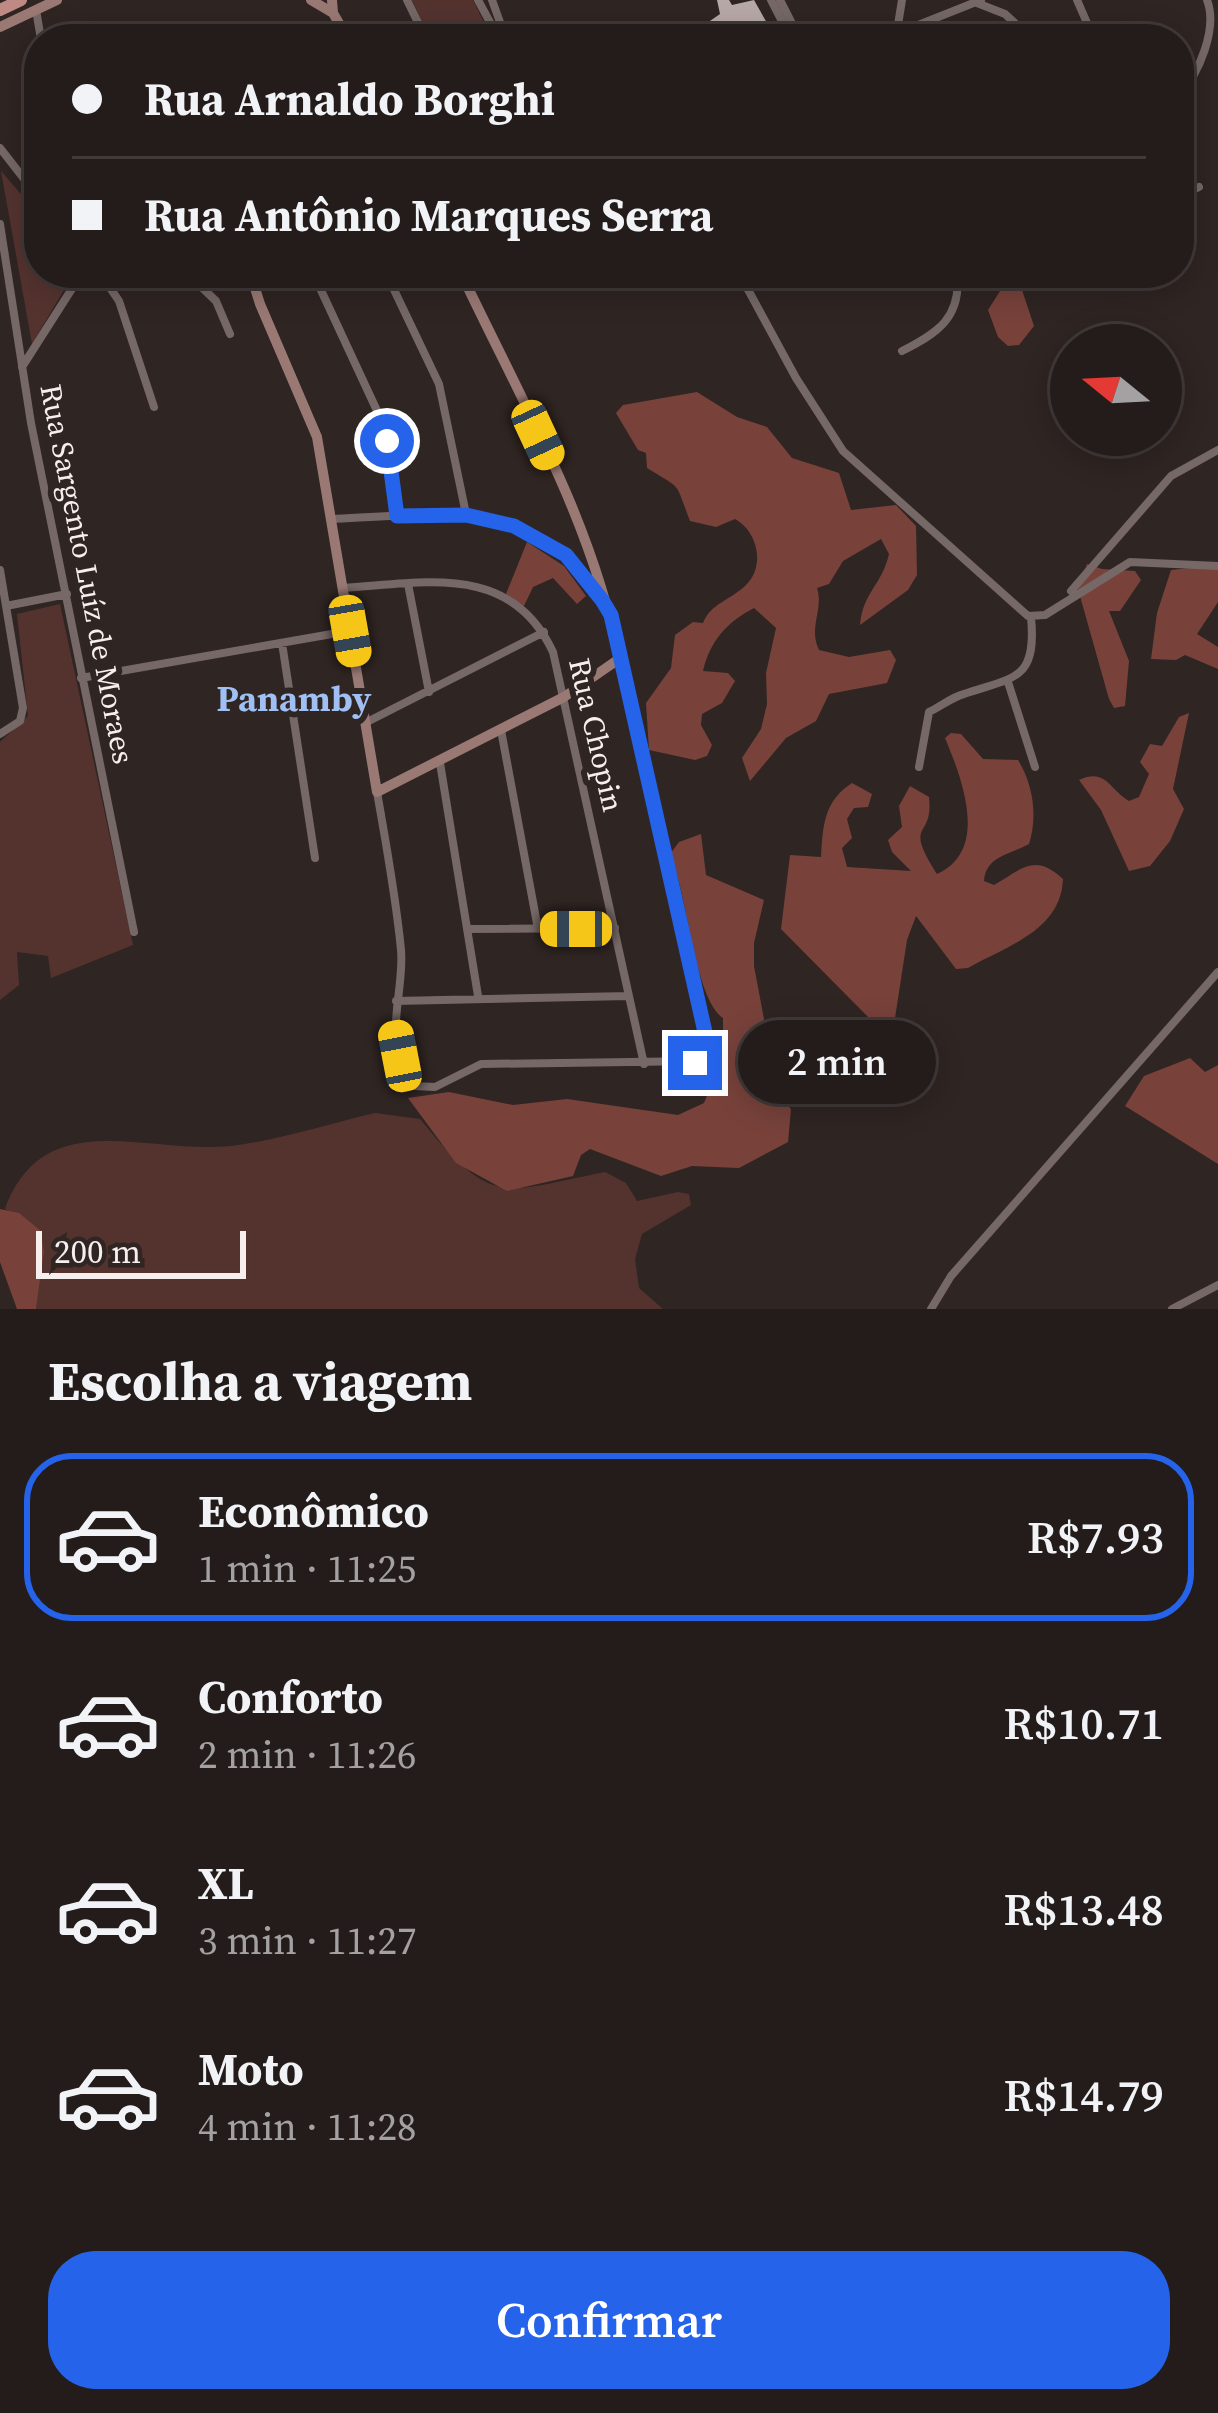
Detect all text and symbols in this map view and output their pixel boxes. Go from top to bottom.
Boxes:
text: Rua Arnaldo Borghi [144,68,555,130]
text: Rua Antônio Marques Serra [144,184,713,246]
north arrow [1050,324,1182,456]
map controls [1050,324,1182,456]
street label: Rua Sargento Luíz de Moraes [31,381,144,767]
car [506,395,570,475]
route start [360,414,414,468]
car [326,592,374,670]
street label: Rua Chopin [559,654,634,816]
district label: Panamby [216,674,372,723]
car [540,911,612,947]
car [375,1017,425,1095]
callout: 2 min [737,1021,935,1105]
text: 2 min [787,1035,887,1088]
route end [668,1036,722,1090]
scale bar [36,1225,246,1278]
text: 200 m [54,1229,141,1274]
text: Escolha a viagem [48,1344,473,1418]
text: Econômico [198,1480,429,1542]
icon: car [54,1483,162,1591]
text: R$7.93 [1027,1506,1164,1568]
text: 1 min · 11:25 [198,1542,417,1595]
text: Conforto [198,1666,383,1728]
icon: car [54,1669,162,1777]
text: R$10.71 [1004,1692,1164,1754]
text: 2 min · 11:26 [198,1728,417,1781]
text: XL [198,1852,254,1914]
icon: car [54,1855,162,1963]
text: R$13.48 [1004,1878,1164,1940]
text: 3 min · 11:27 [198,1914,417,1967]
text: Moto [198,2038,304,2100]
icon: car [54,2041,162,2149]
text: R$14.79 [1004,2064,1164,2126]
text: 4 min · 11:28 [198,2100,417,2153]
button: Confirmar [48,2251,1170,2389]

